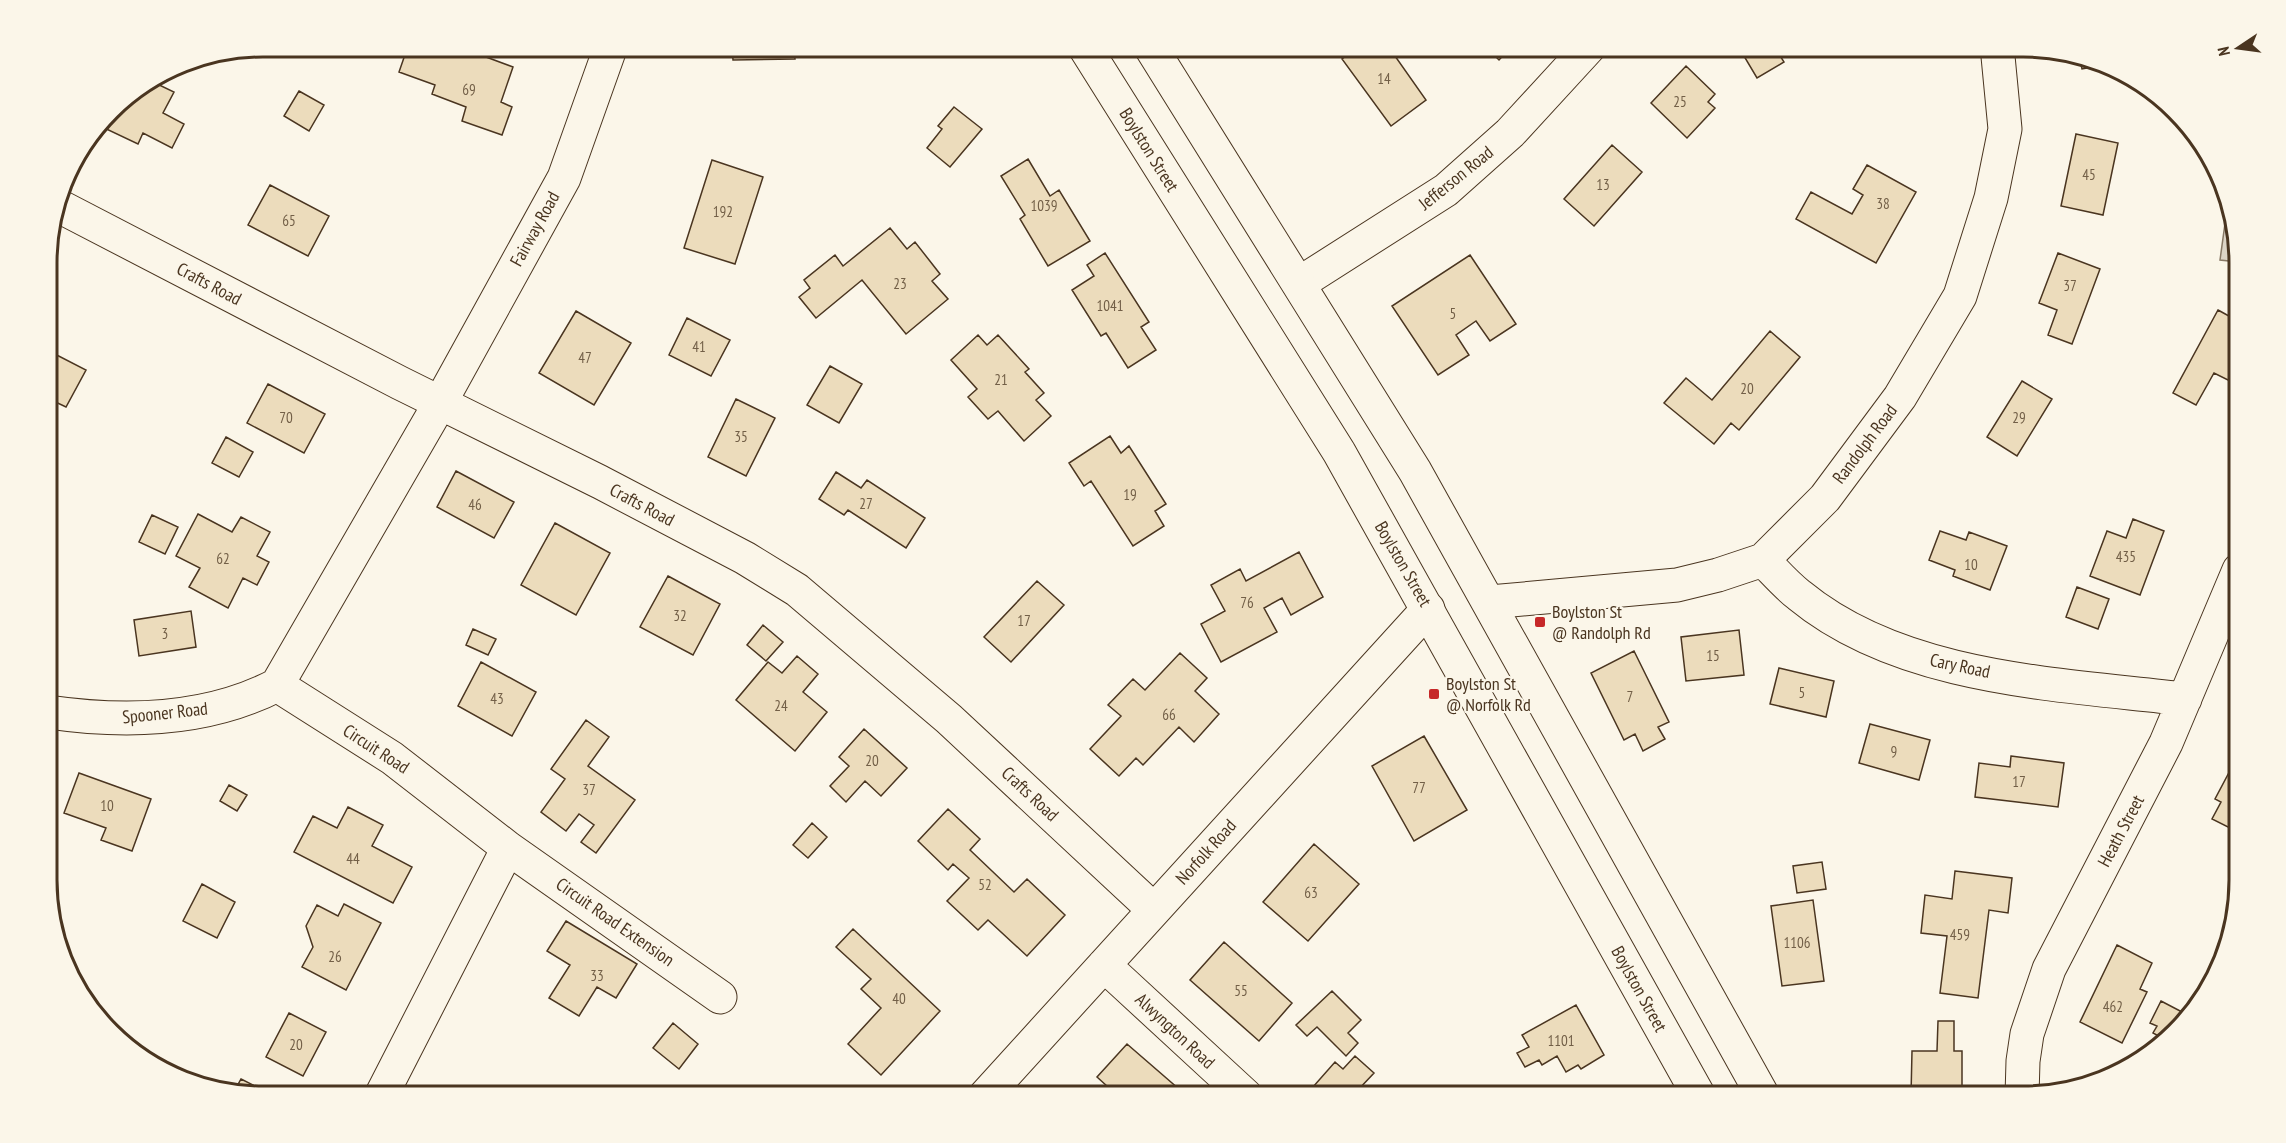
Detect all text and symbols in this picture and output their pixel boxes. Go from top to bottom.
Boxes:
north arrow [2208,18,2268,78]
text: N [2213,45,2234,58]
house number: 14 [1377,69,1391,88]
house number: 69 [462,80,476,99]
house number: 25 [1673,92,1687,111]
street label: Boylston Street [1115,103,1184,196]
street label: Jefferson Road [1413,140,1498,215]
house number: 45 [2082,165,2096,184]
house number: 13 [1596,175,1610,194]
street label: Fairway Road [505,187,565,270]
house number: 38 [1876,194,1890,213]
house number: 1039 [1030,196,1058,215]
house number: 192 [713,202,733,221]
house number: 65 [282,211,296,230]
street label: Crafts Road [173,257,246,310]
house number: 23 [893,274,907,293]
house number: 37 [2063,276,2077,295]
house number: 1041 [1096,296,1124,315]
house number: 5 [1450,304,1456,323]
house number: 41 [692,337,706,356]
house number: 47 [578,348,592,367]
house number: 21 [994,370,1008,389]
house number: 20 [1740,379,1754,398]
street label: Randolph Road [1827,399,1902,488]
house number: 70 [279,408,293,427]
house number: 29 [2012,408,2026,427]
house number: 35 [734,427,748,446]
street label: Crafts Road [606,478,679,531]
house number: 19 [1123,485,1137,504]
house number: 27 [859,494,873,513]
house number: 46 [468,495,482,514]
street label: Boylston Street [1370,517,1437,611]
house number: 435 [2116,547,2136,566]
house number: 62 [216,549,230,568]
house number: 10 [1964,555,1978,574]
house number: 76 [1240,593,1254,612]
place label: Boylston St @ Randolph Rd [1552,600,1651,644]
house number: 32 [673,606,687,625]
house number: 17 [1017,611,1031,630]
marker: Boylston St @ Randolph Rd [1533,615,1547,629]
house number: 3 [162,624,168,643]
house number: 15 [1706,646,1720,665]
street label: Cary Road [1928,648,1992,683]
place label: Boylston St @ Norfolk Rd [1446,672,1531,716]
house number: 5 [1799,683,1805,702]
marker: Boylston St @ Norfolk Rd [1427,687,1441,701]
house number: 7 [1627,687,1633,706]
house number: 43 [490,689,504,708]
house number: 24 [774,696,788,715]
street label: Spooner Road [121,697,209,728]
house number: 66 [1162,705,1176,724]
street label: Circuit Road [339,719,414,779]
house number: 9 [1891,742,1897,761]
house number: 20 [865,751,879,770]
street label: Crafts Road [997,761,1064,826]
house number: 17 [2012,772,2026,791]
house number: 77 [1412,778,1426,797]
house number: 37 [582,780,596,799]
street label: Heath Street [2092,791,2149,871]
house number: 10 [100,796,114,815]
street label: Norfolk Road [1170,814,1241,889]
house number: 44 [346,849,360,868]
street label: Circuit Road Extension [552,872,679,971]
house number: 52 [978,875,992,894]
house number: 63 [1304,883,1318,902]
house number: 459 [1950,925,1970,944]
house number: 1106 [1783,933,1811,952]
street label: Boylston Street [1606,942,1672,1036]
house number: 26 [328,947,342,966]
house number: 33 [590,966,604,985]
house number: 55 [1234,981,1248,1000]
street label: Alwyngton Road [1131,988,1220,1073]
house number: 40 [892,989,906,1008]
house number: 462 [2103,997,2123,1016]
house number: 1101 [1547,1031,1575,1050]
house number: 20 [289,1035,303,1054]

